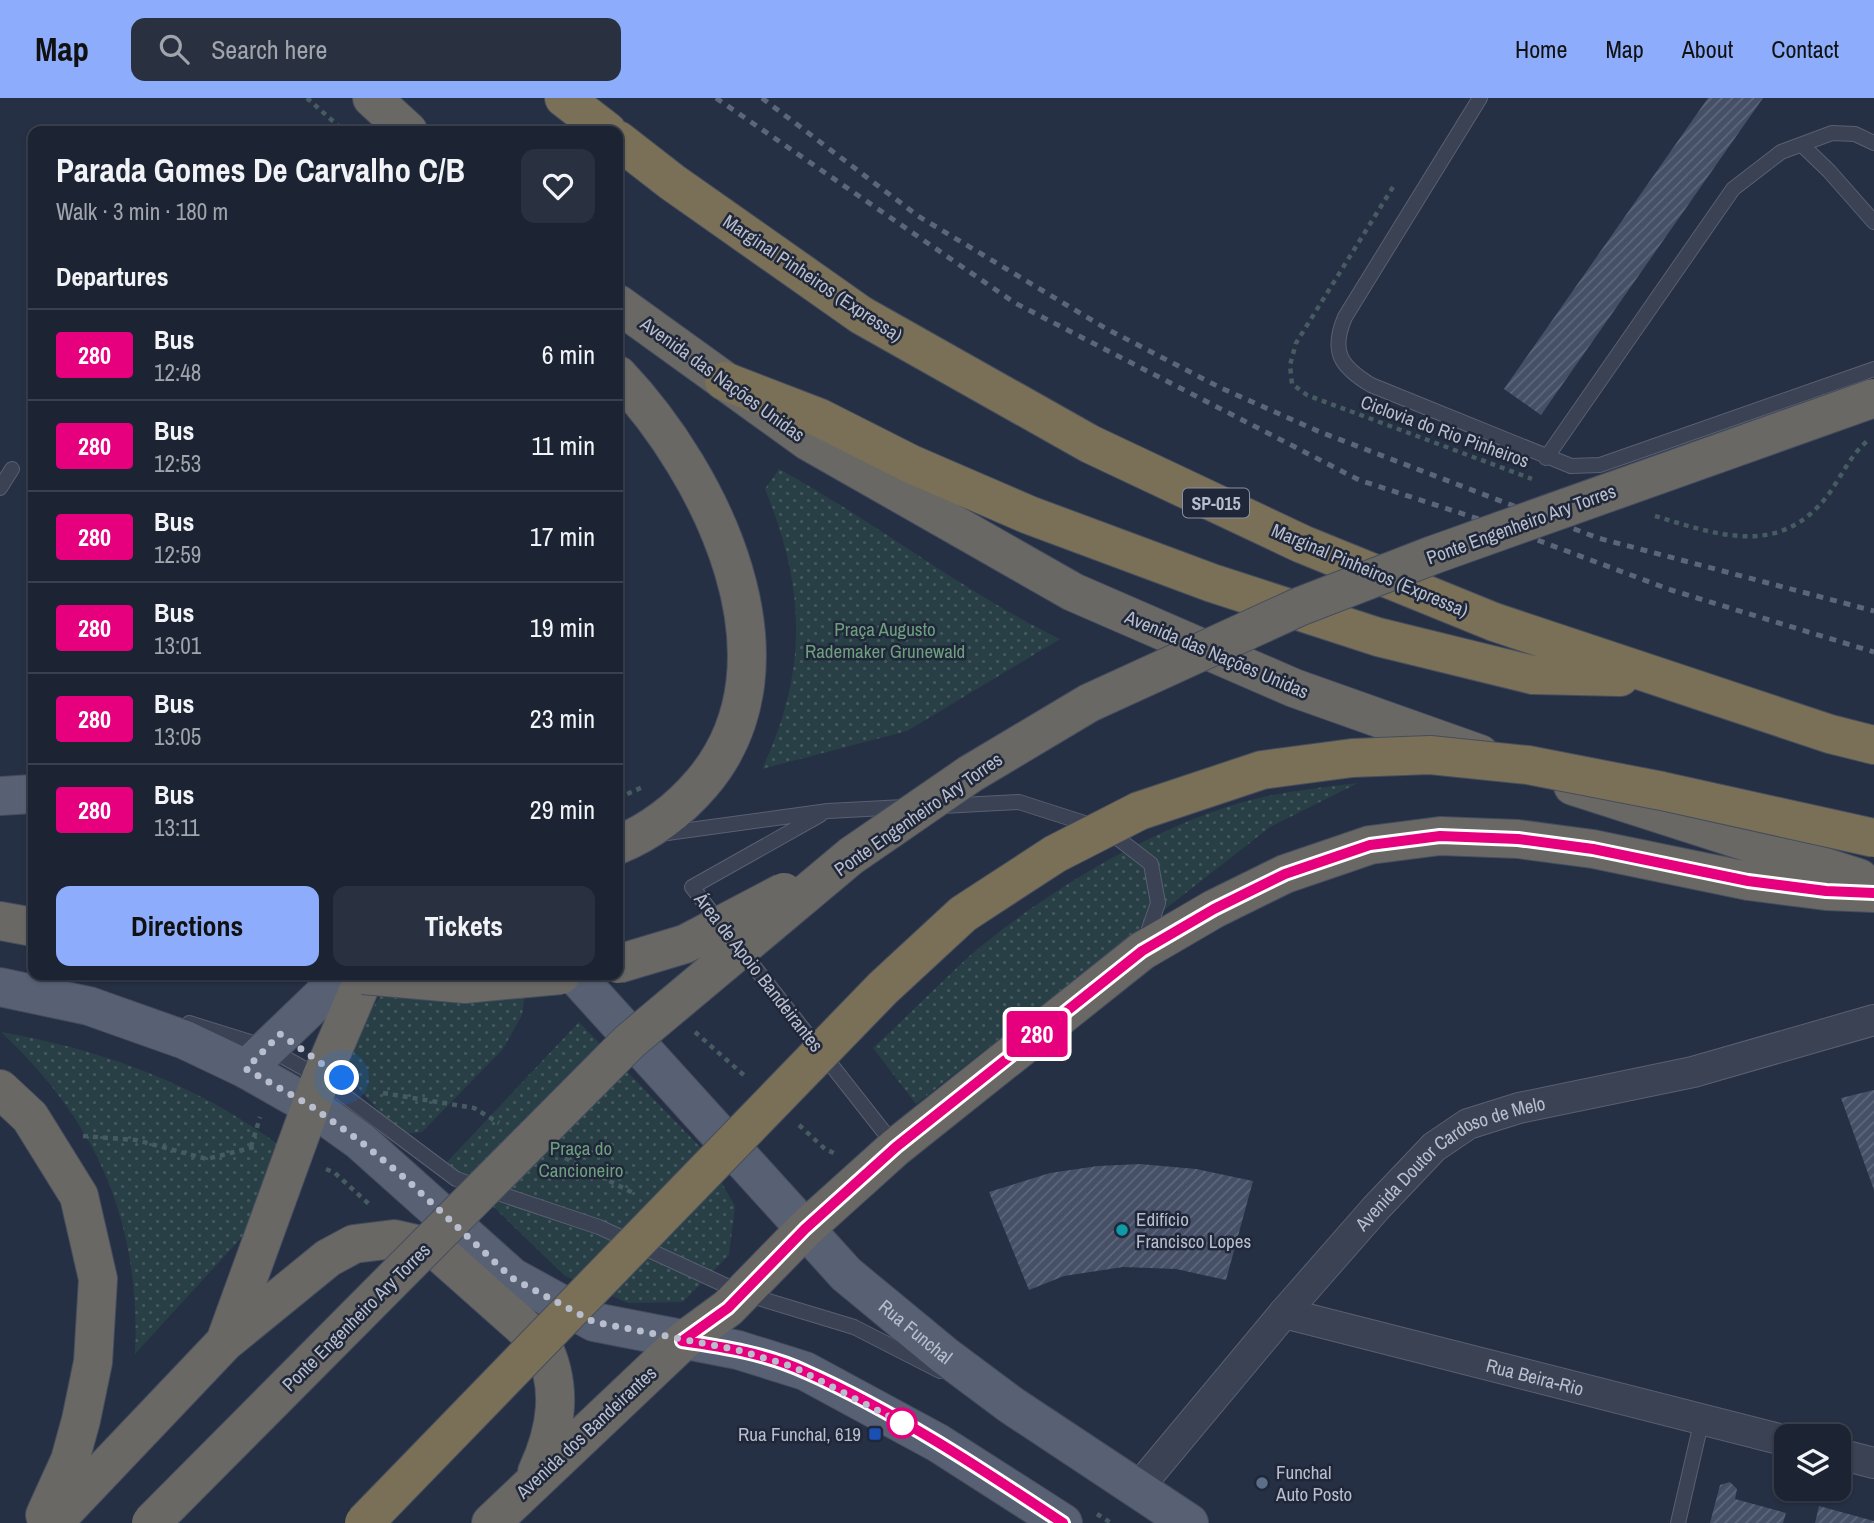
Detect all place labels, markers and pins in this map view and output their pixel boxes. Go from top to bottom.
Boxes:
place label: Edifício Francisco Lopes [1136,1206,1251,1254]
marker: Edifício Francisco Lopes [1114,1222,1130,1238]
unlabelled marker [887,1408,917,1438]
place label: Rua Funchal, 619 [738,1421,861,1447]
marker: Rua Funchal, 619 [867,1426,883,1442]
place label: Funchal Auto Posto [1275,1459,1352,1507]
marker: Funchal Auto Posto [1254,1475,1270,1491]

